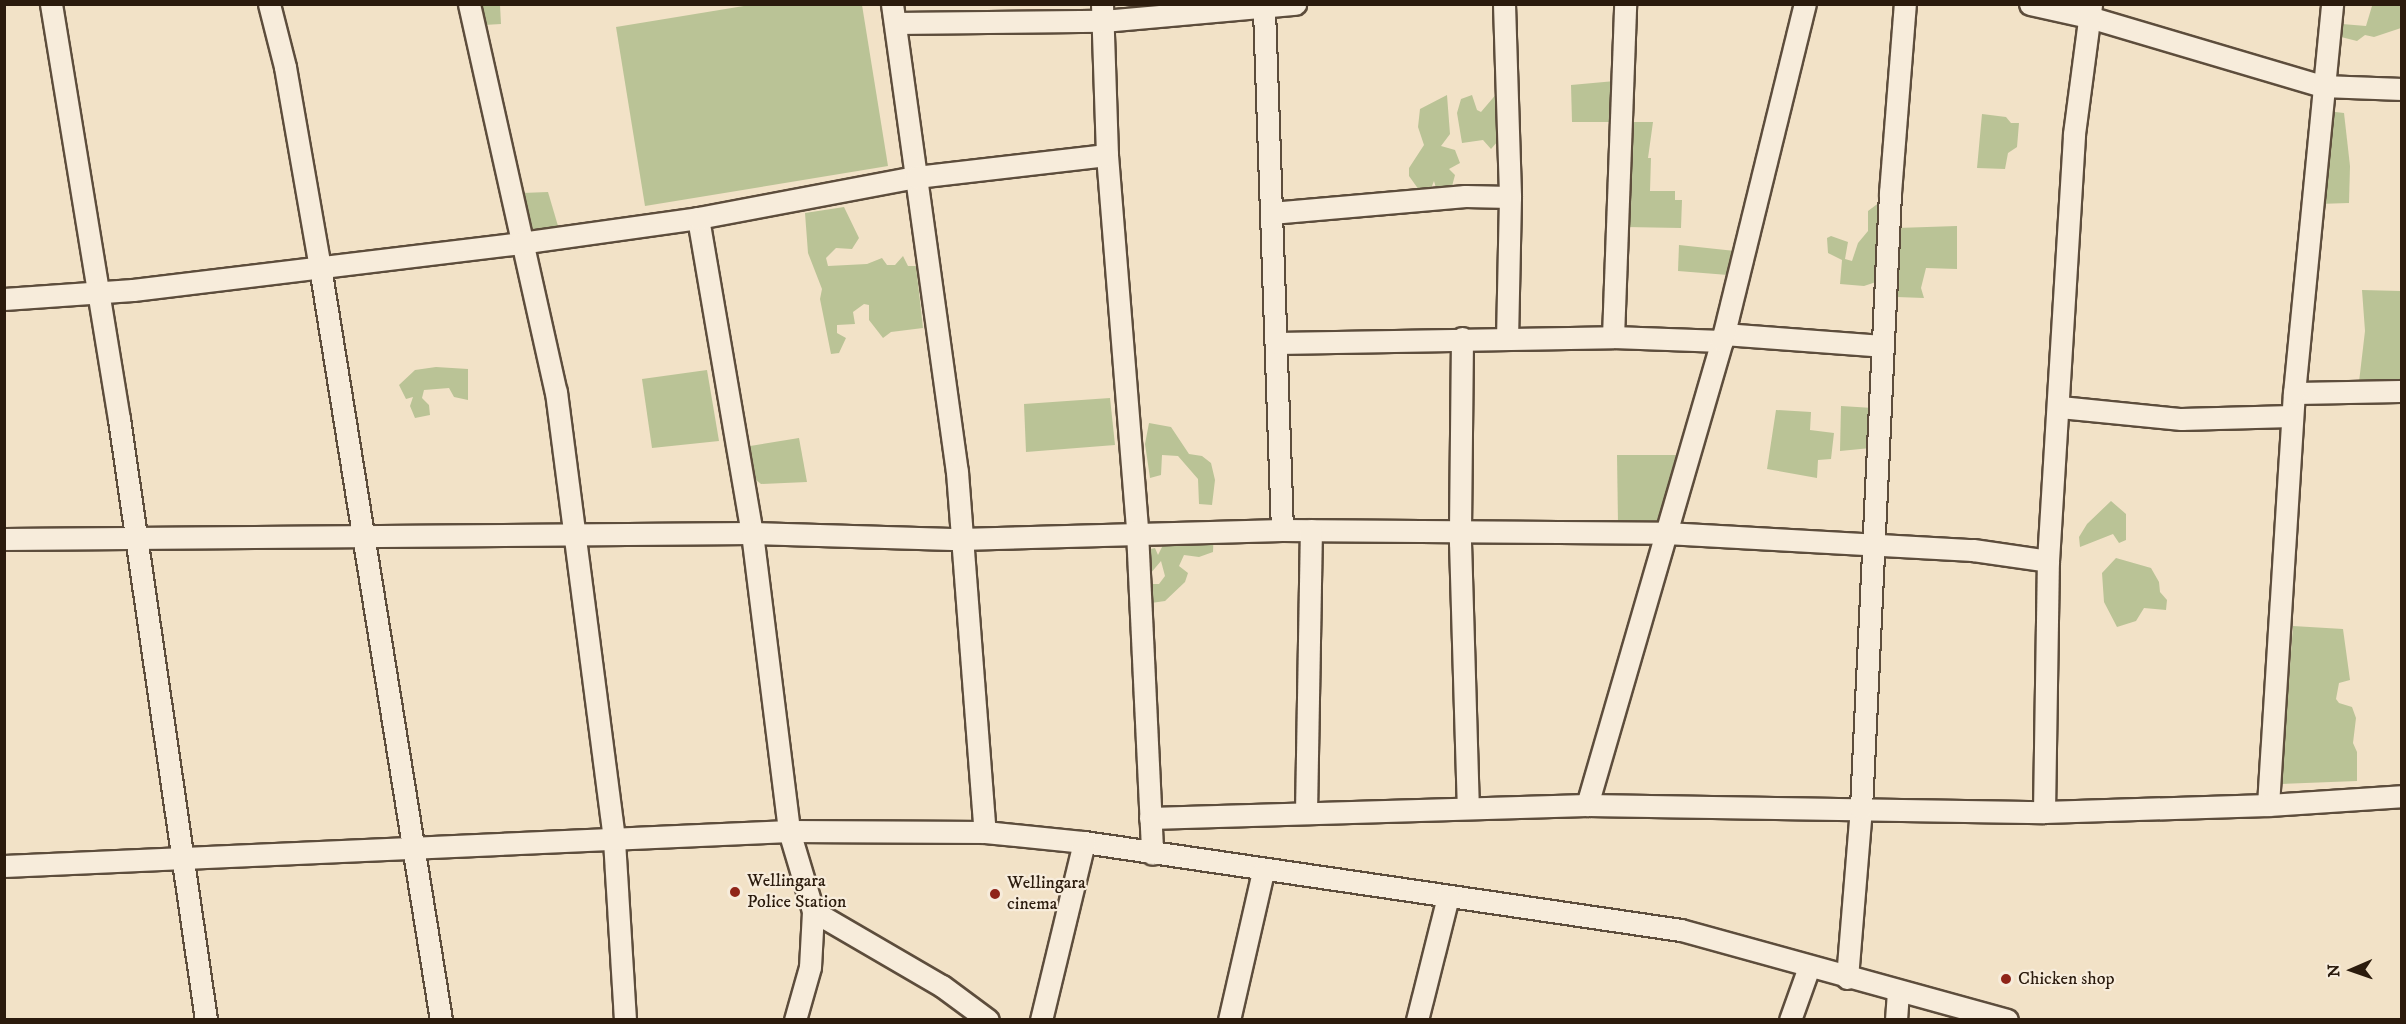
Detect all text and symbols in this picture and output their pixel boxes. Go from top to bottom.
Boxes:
place label: Wellingara Police Station [747,871,846,914]
place label: Wellingara cinema [1007,873,1086,916]
marker: Wellingara Police Station [728,885,742,899]
marker: Wellingara cinema [988,887,1002,901]
north arrow [2322,940,2382,1000]
text: N [2324,964,2344,978]
place label: Chicken shop [2018,968,2114,990]
marker: Chicken shop [1999,972,2013,986]

